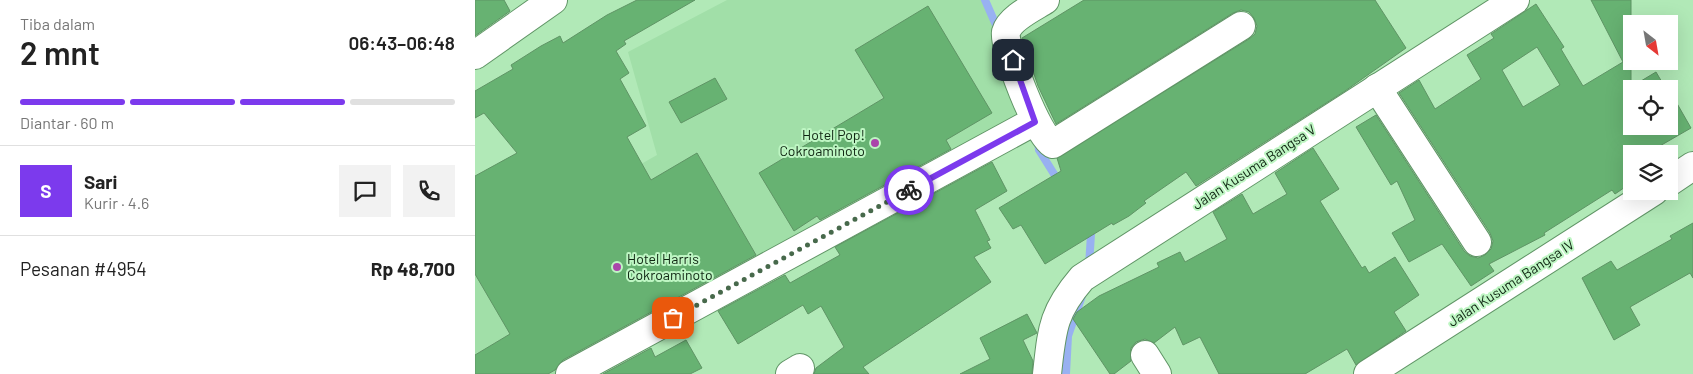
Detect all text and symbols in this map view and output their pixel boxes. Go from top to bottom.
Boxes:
text: Tiba dalam [20,14,95,33]
north arrow [1623,15,1677,70]
map controls [1623,15,1678,200]
text: 06:43–06:48 [349,31,455,54]
text: 2 mnt [20,33,100,71]
pin [992,39,1034,81]
icon: home [999,46,1027,74]
button: locate [1623,80,1678,135]
text: Diantar · 60 m [20,113,114,132]
street label: Jalan Kusuma Bangsa V [1189,120,1319,213]
place label: Hotel Pop! Cokroaminoto [779,126,865,159]
marker: Hotel Pop! Cokroaminoto [869,137,881,149]
button: layers [1623,145,1678,200]
button: chat [339,165,391,217]
button: phone [403,165,455,217]
courier [884,165,934,215]
text: Sari [84,170,117,193]
icon: bike [895,176,923,204]
text: S [40,179,52,202]
text: Kurir · 4.6 [84,193,149,212]
street label: Jalan Kusuma Bangsa IV [1444,235,1577,330]
place label: Hotel Harris Cokroaminoto [627,250,713,283]
text: Pesanan #4954 [20,257,147,280]
text: Rp 48,700 [371,257,455,280]
marker: Hotel Harris Cokroaminoto [611,261,623,273]
pin [652,297,694,339]
icon: bag [659,304,687,332]

